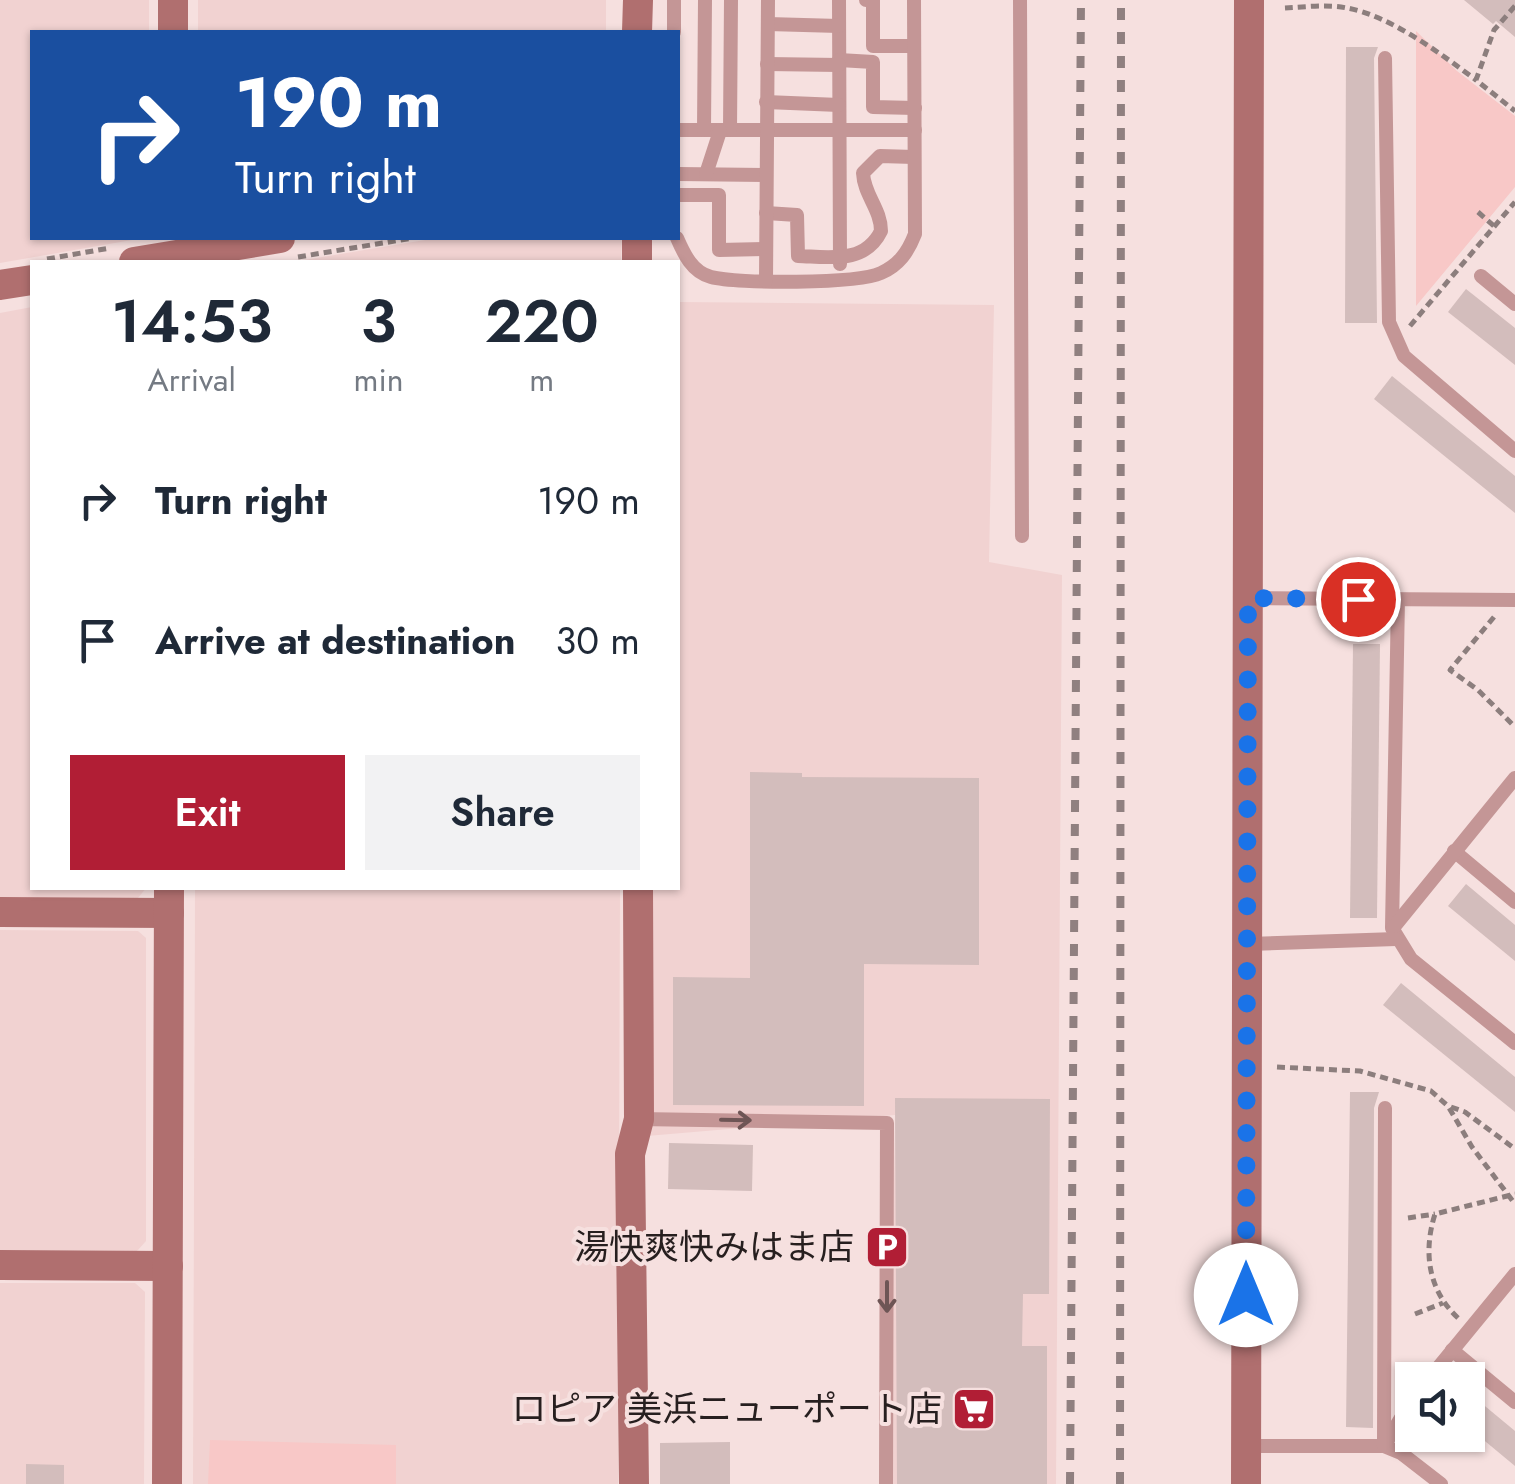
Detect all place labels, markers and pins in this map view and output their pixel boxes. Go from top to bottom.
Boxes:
pin [1316,557,1401,642]
place label: 湯快爽快みはま店 [574,1222,854,1272]
parking icon: 湯快爽快みはま店 [864,1224,910,1270]
place label: ロピア 美浜ニューポート店 [511,1384,942,1434]
supermarket icon: ロピア 美浜ニューポート店 [951,1386,997,1432]

